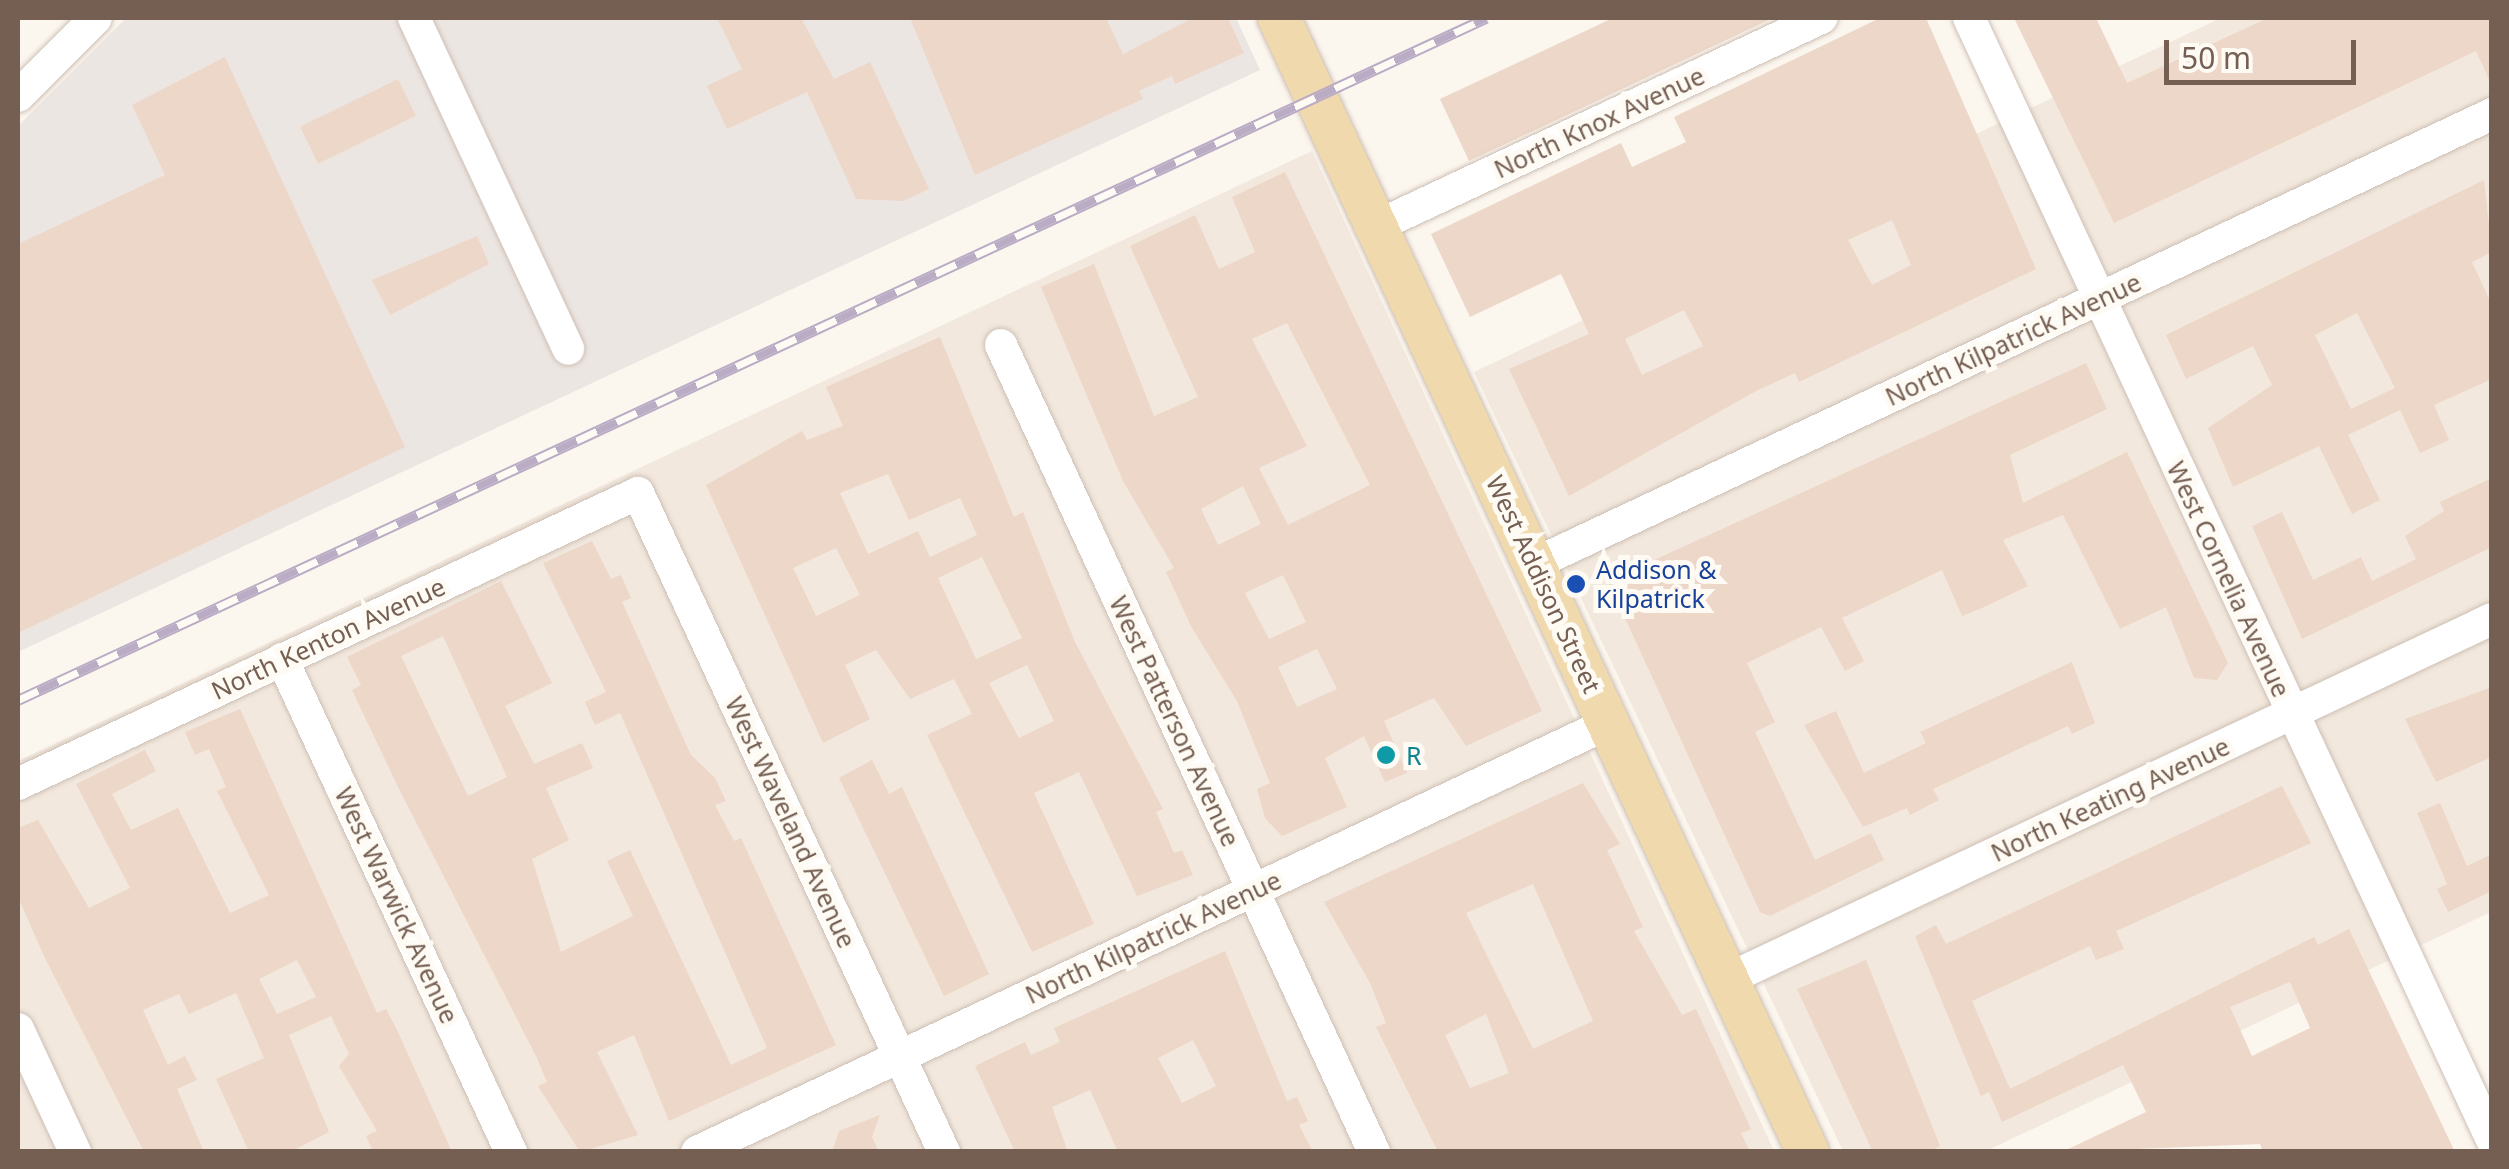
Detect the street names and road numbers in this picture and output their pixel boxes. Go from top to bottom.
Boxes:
street label: North Knox Avenue [1489,60,1709,184]
street label: North Kilpatrick Avenue [1880,267,2146,411]
street label: West Cornelia Avenue [2161,456,2297,702]
street label: West Addison Street [1480,471,1608,697]
street label: North Kenton Avenue [206,571,450,705]
street label: West Patterson Avenue [1104,591,1246,851]
street label: West Waveland Avenue [720,692,862,952]
street label: North Keating Avenue [1986,731,2234,867]
street label: West Warwick Avenue [329,782,465,1028]
street label: North Kilpatrick Avenue [1020,865,1286,1009]

